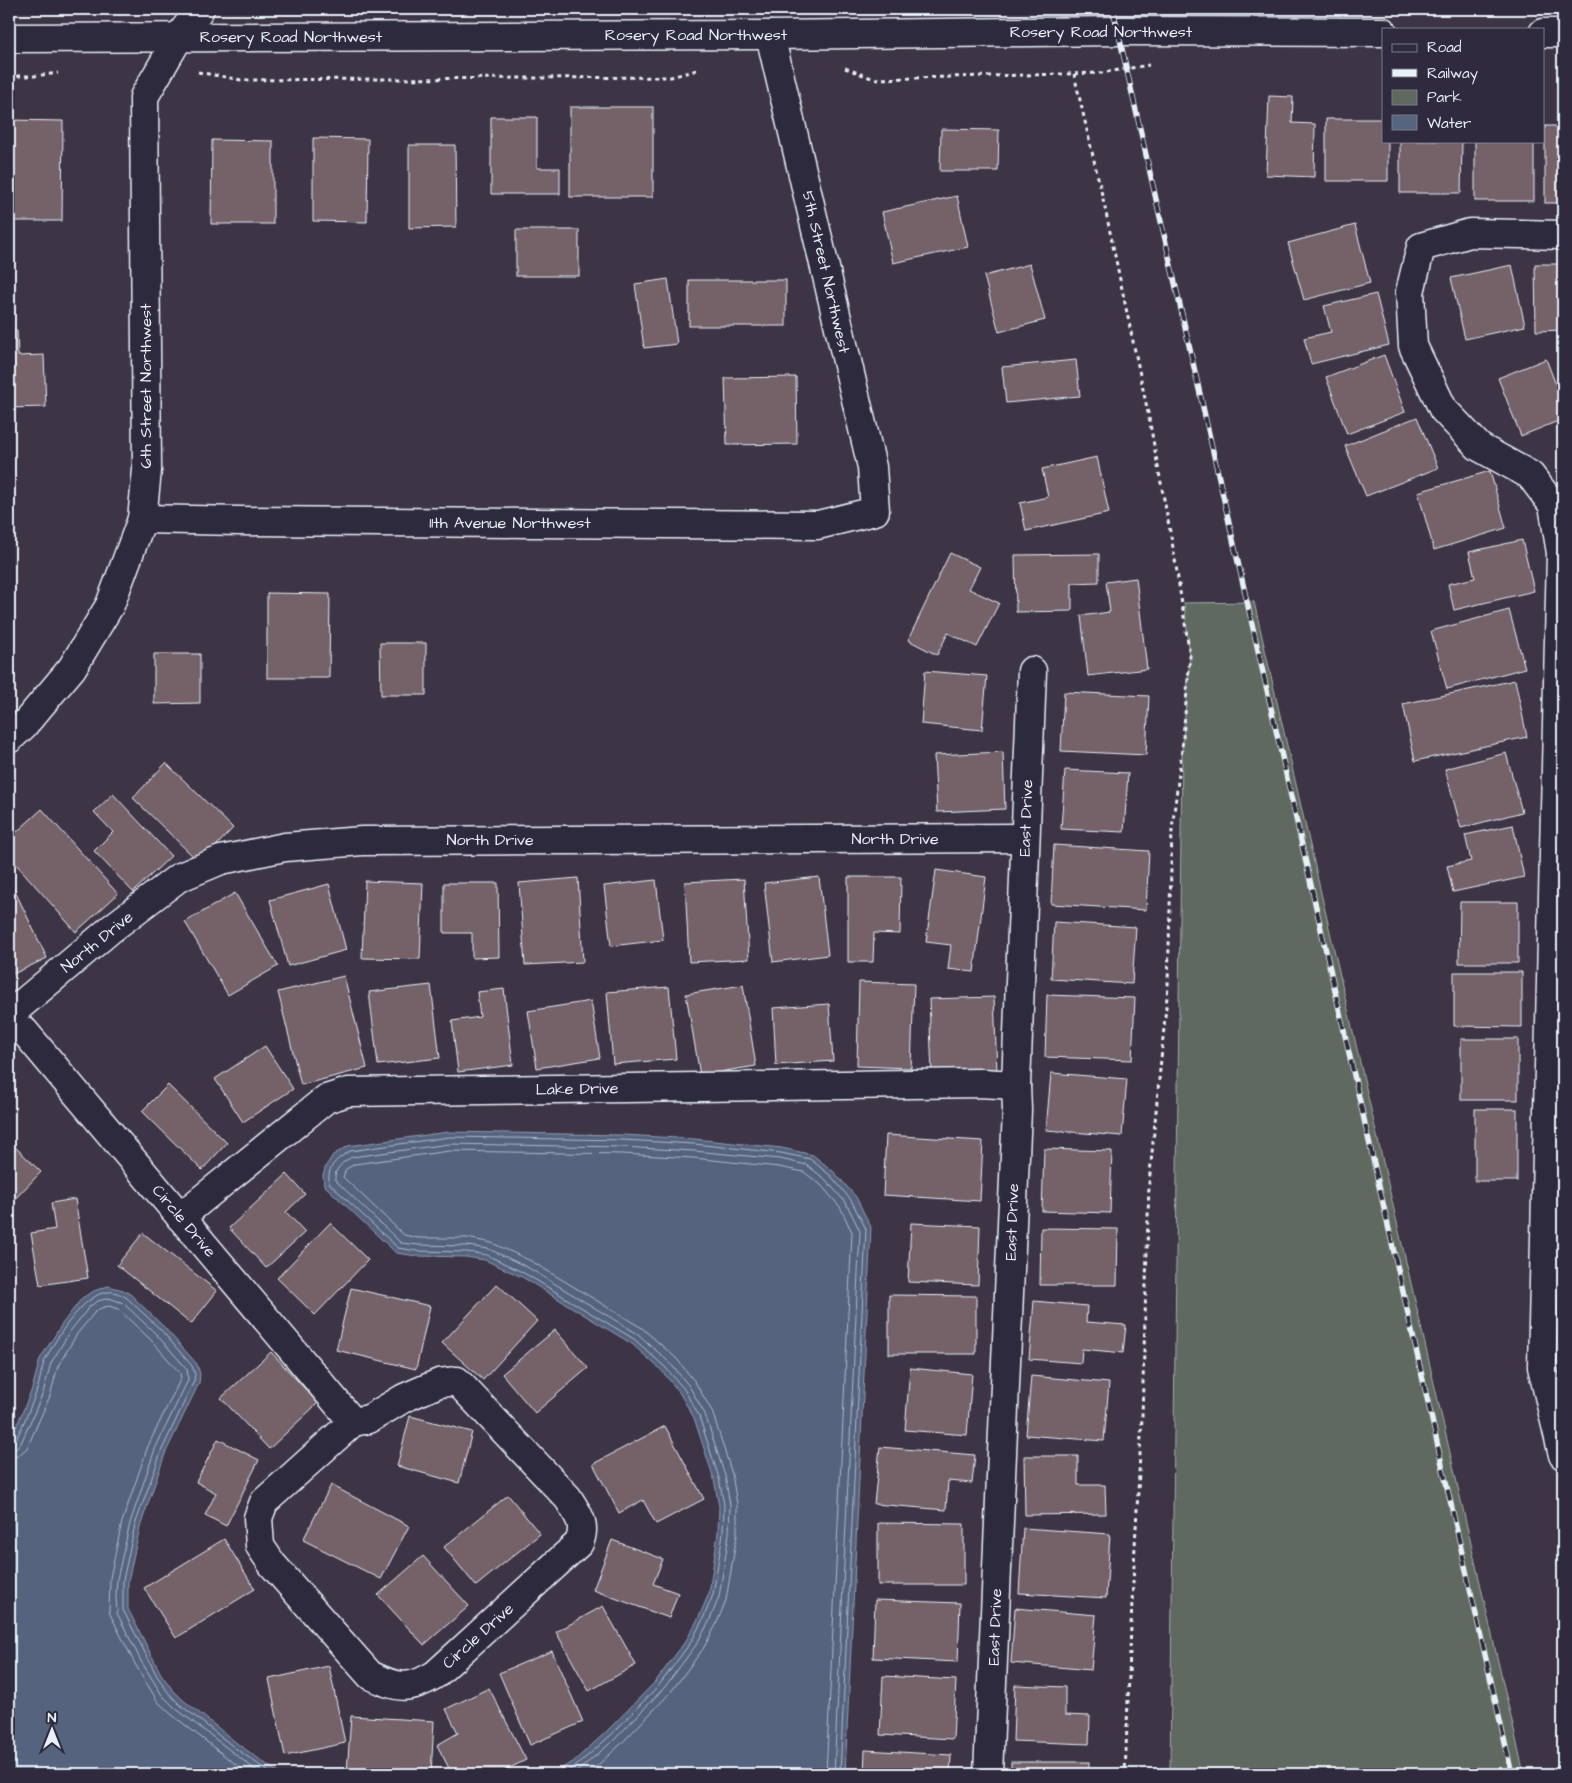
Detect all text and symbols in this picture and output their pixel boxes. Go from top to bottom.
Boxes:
street label: Rosery Road Northwest [1010,21,1193,44]
street label: Rosery Road Northwest [605,24,788,47]
street label: Rosery Road Northwest [200,26,383,49]
legend [1382,28,1544,142]
text: Road [1427,37,1462,58]
text: Railway [1427,63,1478,85]
text: Park [1427,87,1462,108]
text: Water [1427,113,1471,134]
street label: 5th Street Northwest [797,189,856,356]
street label: 6th Street Northwest [135,303,157,468]
street label: 11th Avenue Northwest [429,512,591,534]
street label: East Drive [1014,779,1038,857]
street label: North Drive [851,828,939,850]
street label: North Drive [446,829,534,851]
street label: North Drive [56,906,138,978]
street label: Lake Drive [535,1077,619,1101]
street label: Circle Drive [147,1180,221,1262]
street label: East Drive [1000,1183,1024,1261]
street label: East Drive [983,1588,1007,1666]
street label: Circle Drive [438,1598,519,1674]
north arrow [28,1706,78,1756]
text: N [48,1708,57,1728]

